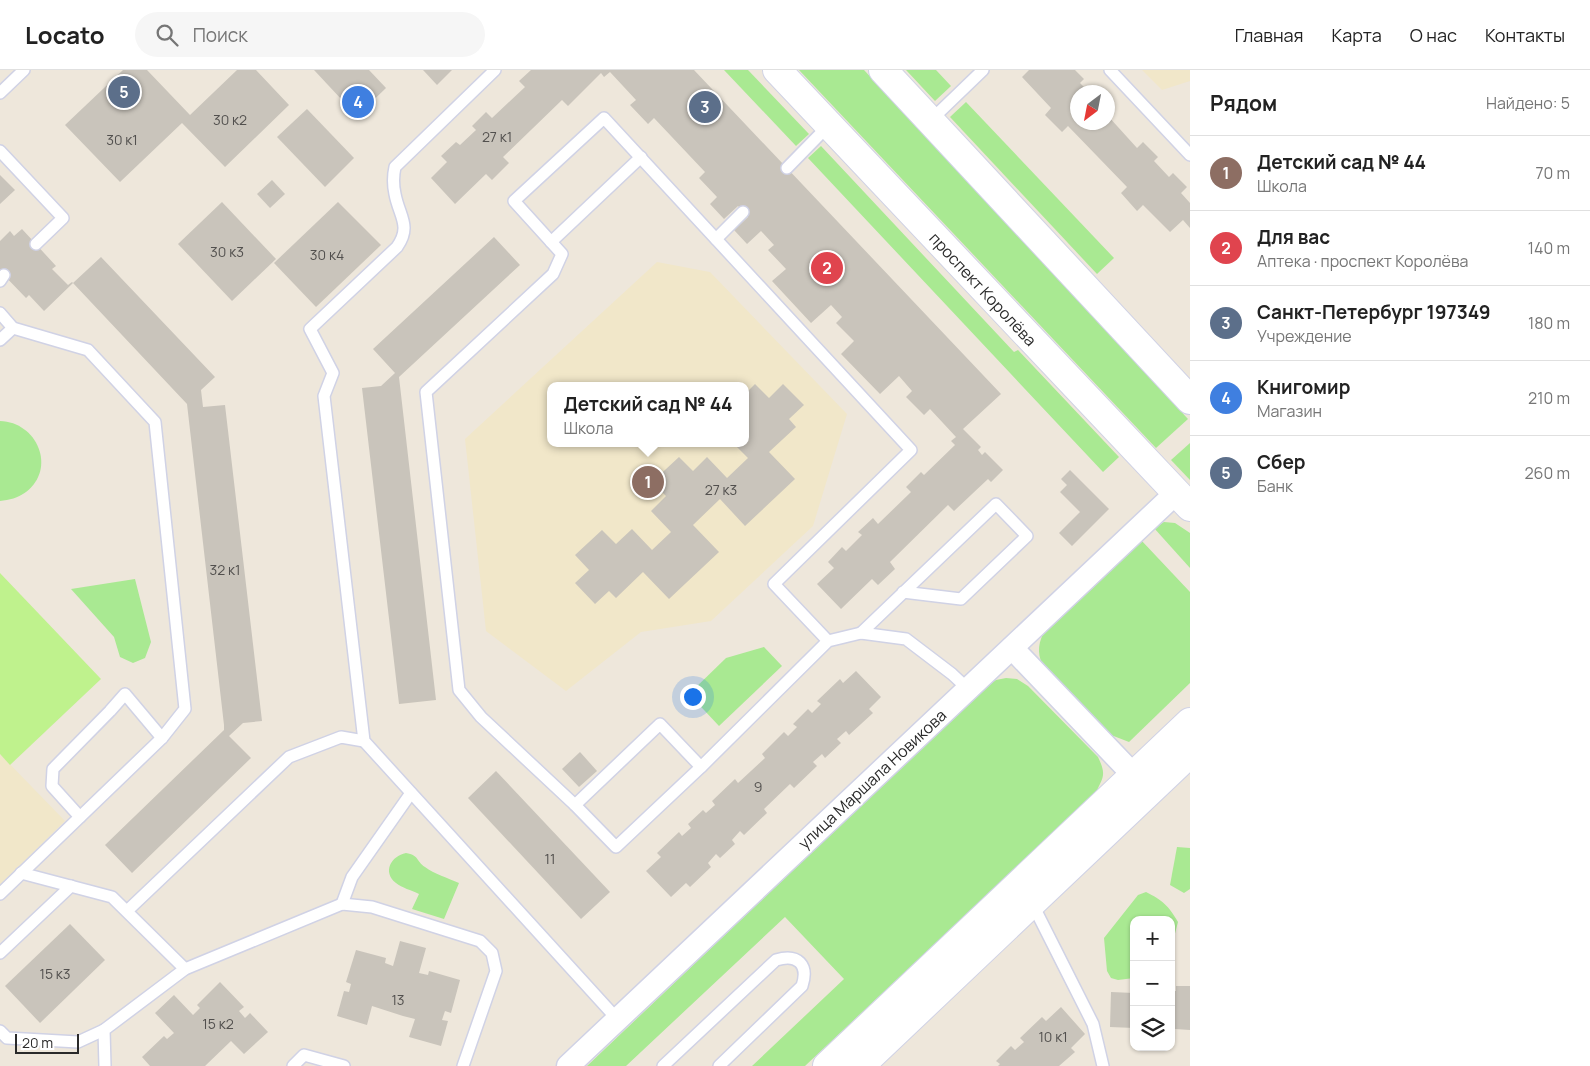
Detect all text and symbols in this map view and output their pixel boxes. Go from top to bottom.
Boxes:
search box [135,12,485,57]
text: Locato [25,18,105,51]
icon: search [153,21,181,49]
text: Поиск [193,22,248,48]
text: Главная [1235,23,1304,47]
text: Карта [1332,23,1382,47]
text: О нас [1410,23,1457,47]
text: Контакты [1485,23,1565,47]
pin: 5 [108,73,140,111]
pin: 4 [342,83,374,121]
north arrow [1070,85,1115,130]
pin: 3 [689,88,721,126]
text: Рядом [1210,89,1277,117]
text: Найдено: 5 [1486,92,1570,114]
house number: 30 к2 [213,110,247,129]
house number: 27 к1 [482,127,512,146]
house number: 30 к1 [106,130,138,149]
text: Детский сад № 44 [1257,149,1426,175]
text: 1 [1222,162,1230,184]
text: 70 m [1535,162,1570,184]
text: Школа [1257,175,1307,197]
text: Для вас [1257,224,1330,250]
street label: проспект Королёва [925,227,1041,351]
text: 2 [1221,237,1231,259]
text: 140 m [1528,237,1570,259]
house number: 30 к3 [210,242,244,261]
house number: 30 к4 [310,245,344,264]
pin: 2 [811,249,843,287]
text: Аптека · проспект Королёва [1257,250,1468,272]
text: Санкт-Петербург 197349 [1257,299,1491,325]
text: 3 [1221,312,1231,334]
text: 180 m [1528,312,1570,334]
text: Учреждение [1257,325,1352,347]
text: Книгомир [1257,374,1350,400]
popup [547,382,749,447]
text: 4 [1221,387,1231,409]
text: 210 m [1528,387,1570,409]
text: Детский сад № 44 [563,391,733,417]
text: Магазин [1257,400,1322,422]
text: Школа [563,417,613,439]
text: Сбер [1257,449,1306,475]
text: 5 [1221,462,1231,484]
text: 260 m [1524,462,1570,484]
pin: 1 [632,463,664,501]
text: Банк [1257,475,1293,497]
house number: 27 к3 [705,480,737,499]
house number: 32 к1 [210,560,240,579]
your location [680,684,706,710]
street label: улица Маршала Новикова [793,704,951,854]
house number: 9 [754,777,762,796]
house number: 11 [545,849,555,868]
map controls [1130,916,1175,1051]
button: + [1130,916,1175,961]
button: − [1130,961,1175,1006]
house number: 15 к3 [39,964,71,983]
house number: 13 [391,990,405,1009]
button: layers [1130,1006,1175,1051]
house number: 15 к2 [202,1014,234,1033]
house number: 10 к1 [1038,1027,1068,1046]
scale bar [15,1031,79,1054]
text: 20 m [22,1033,53,1052]

